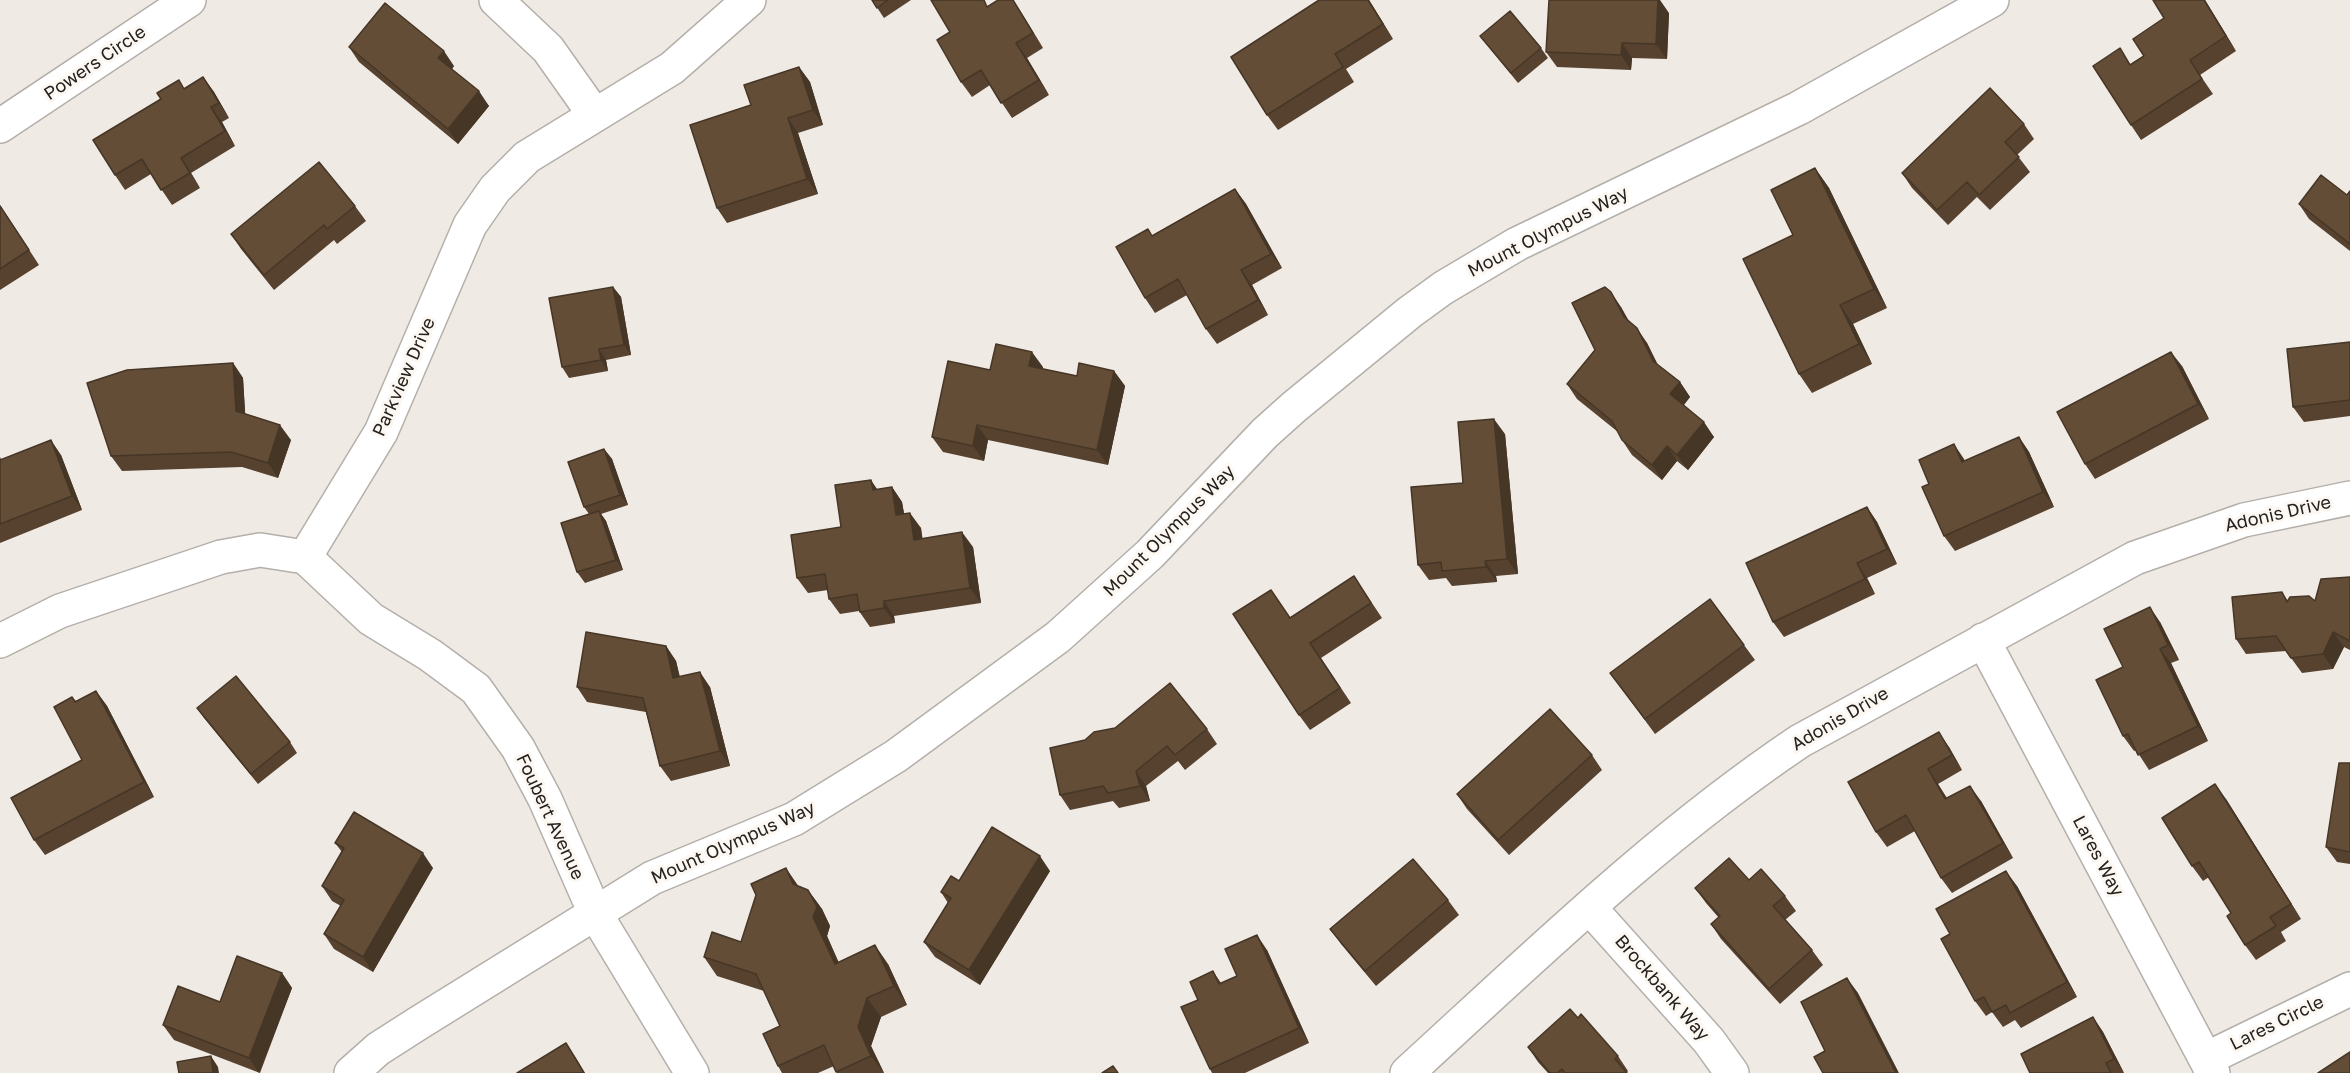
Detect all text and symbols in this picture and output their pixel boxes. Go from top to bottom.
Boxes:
street label: Powers Circle [40,21,150,105]
street label: Mount Olympus Way [1464,182,1632,282]
street label: Parkview Drive [368,314,440,440]
street label: Mount Olympus Way [1099,461,1239,601]
street label: Adonis Drive [2223,491,2333,537]
street label: Adonis Drive [1788,683,1892,755]
street label: Foubert Avenue [511,751,589,883]
street label: Mount Olympus Way [648,797,818,889]
street label: Lares Way [2068,812,2128,900]
street label: Brockbank Way [1610,931,1714,1045]
street label: Lares Circle [2227,991,2327,1055]

